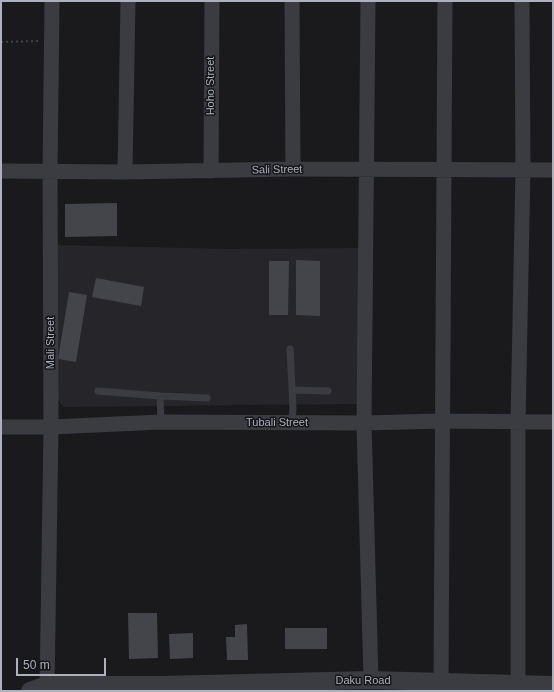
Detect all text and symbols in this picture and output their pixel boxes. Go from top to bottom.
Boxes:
street label: Hoho Street [204,57,218,115]
street label: Sali Street [252,163,302,177]
street label: Mali Street [44,317,58,369]
street label: Tubali Street [246,416,308,430]
scale bar [18,650,108,676]
text: 50 m [23,658,50,672]
street label: Daku Road [335,674,391,688]

